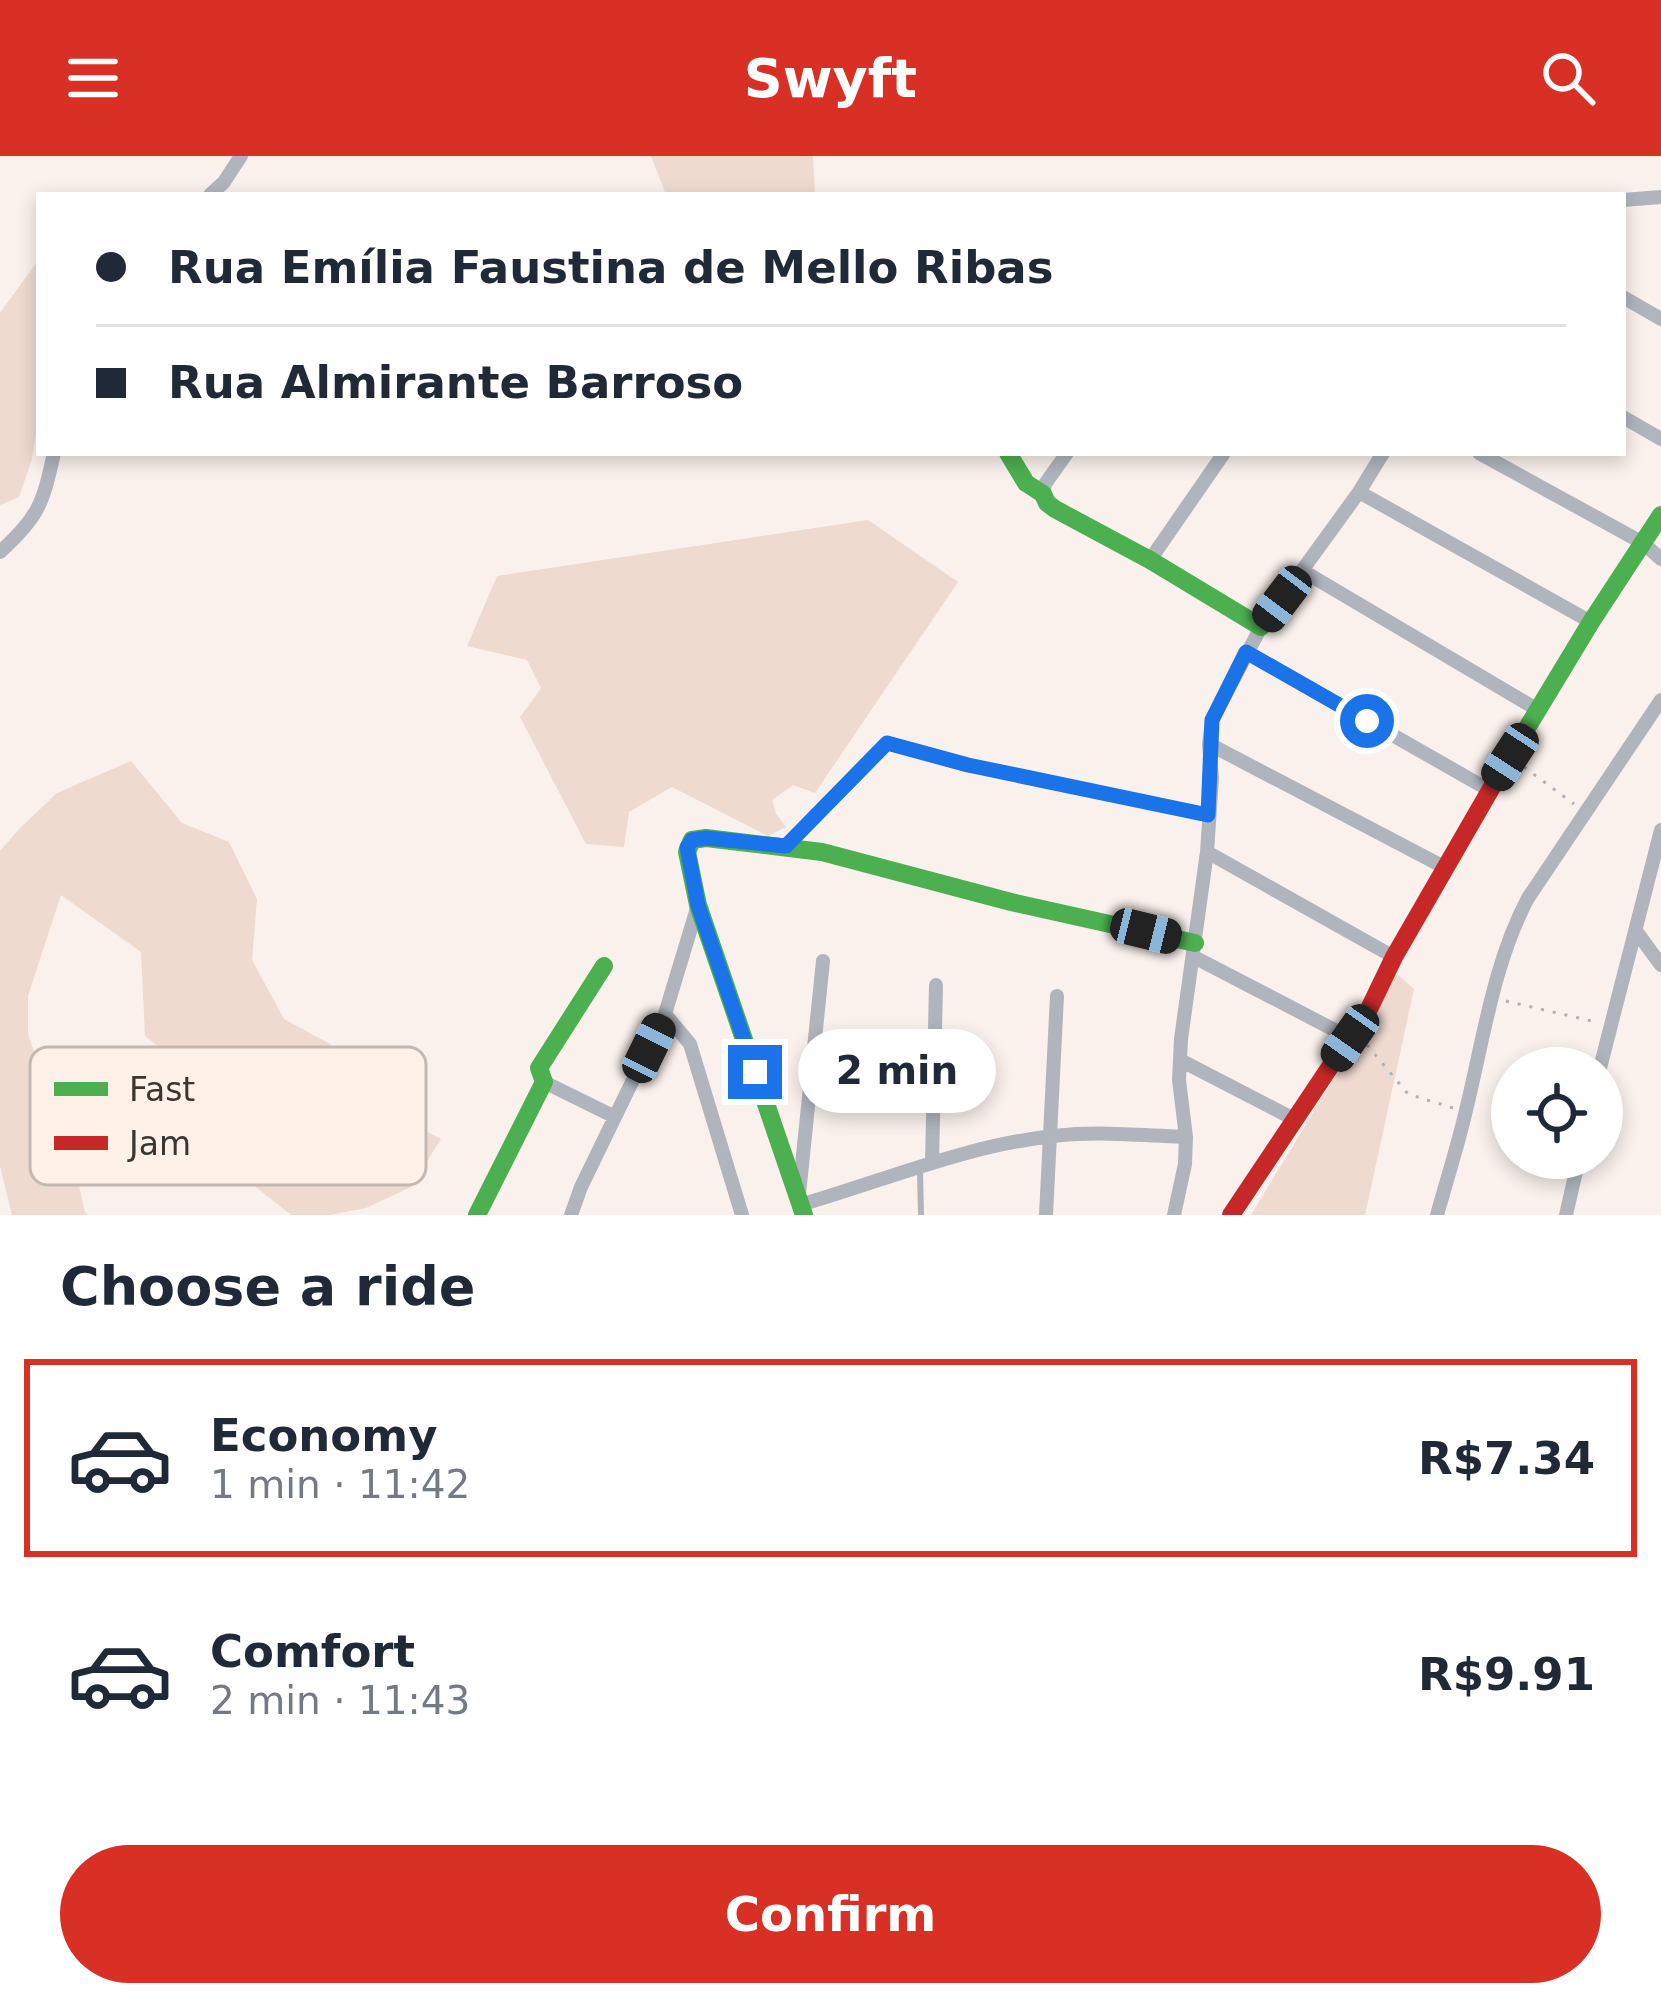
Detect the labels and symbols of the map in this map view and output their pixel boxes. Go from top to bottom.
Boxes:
car [1246,559,1318,639]
route start [1340,694,1394,748]
car [1475,717,1545,797]
car [1107,905,1185,957]
car [1315,998,1385,1078]
car [617,1008,681,1088]
callout: 2 min [797,1030,995,1114]
route end [728,1045,782,1099]
legend [30,1047,426,1185]
text: Fast [129,1070,195,1109]
text: Jam [127,1124,191,1163]

